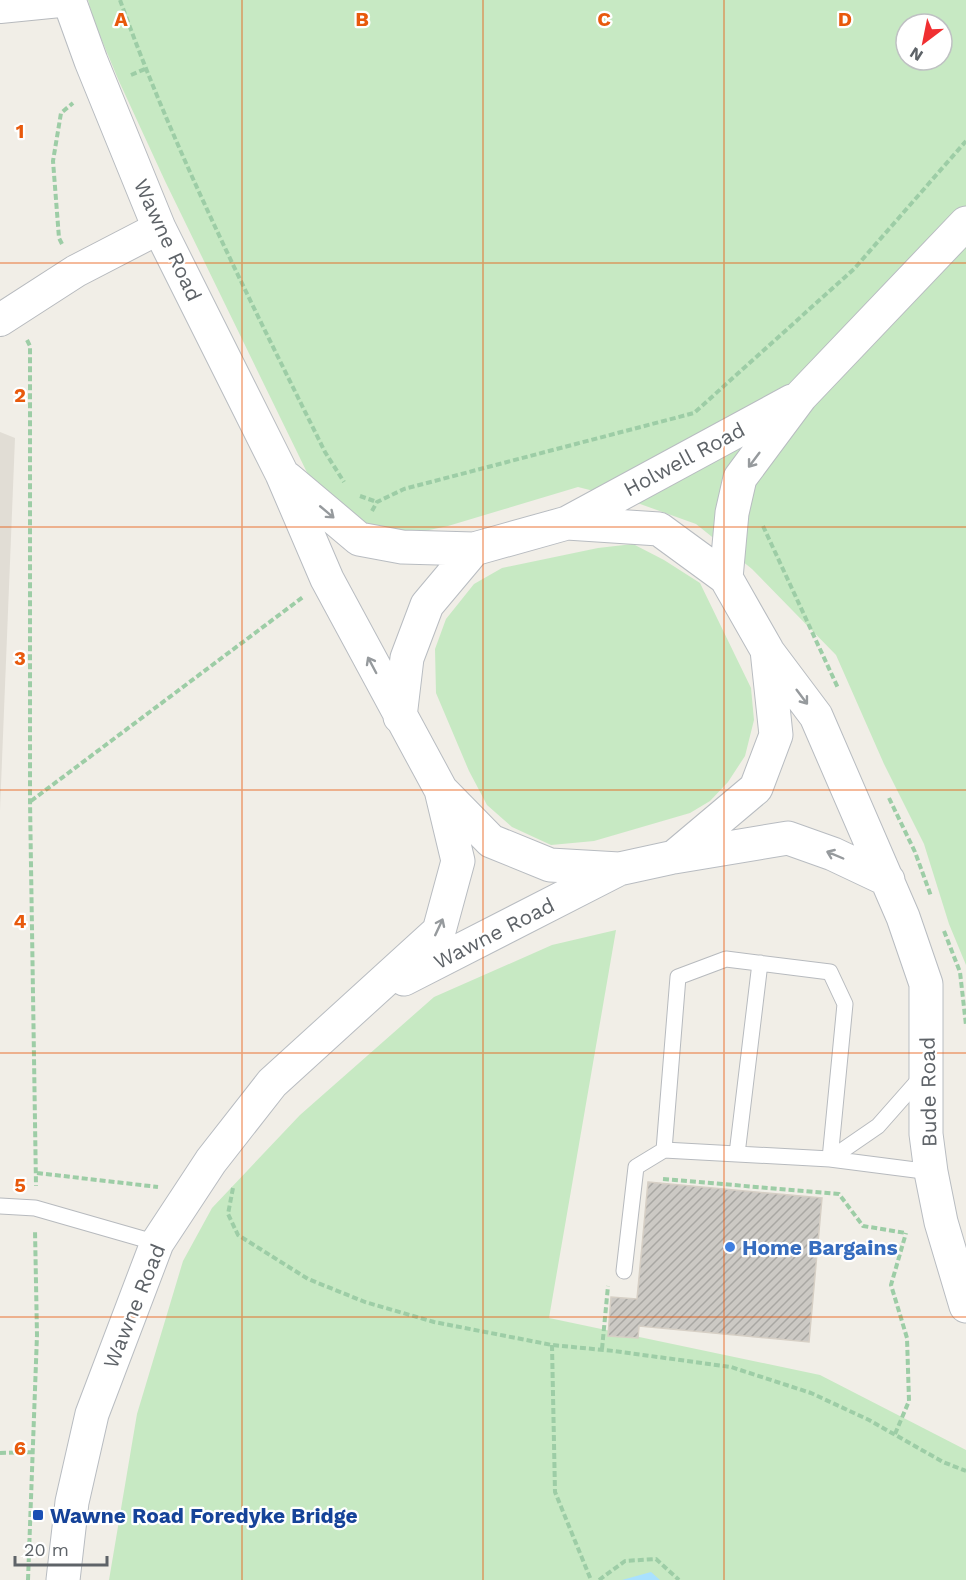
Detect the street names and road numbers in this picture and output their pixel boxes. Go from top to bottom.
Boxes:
street label: Wawne Road [129,175,207,305]
street label: Holwell Road [619,417,749,501]
street label: Wawne Road [429,892,559,974]
street label: Bude Road [915,1037,941,1147]
street label: Wawne Road [98,1240,170,1372]

